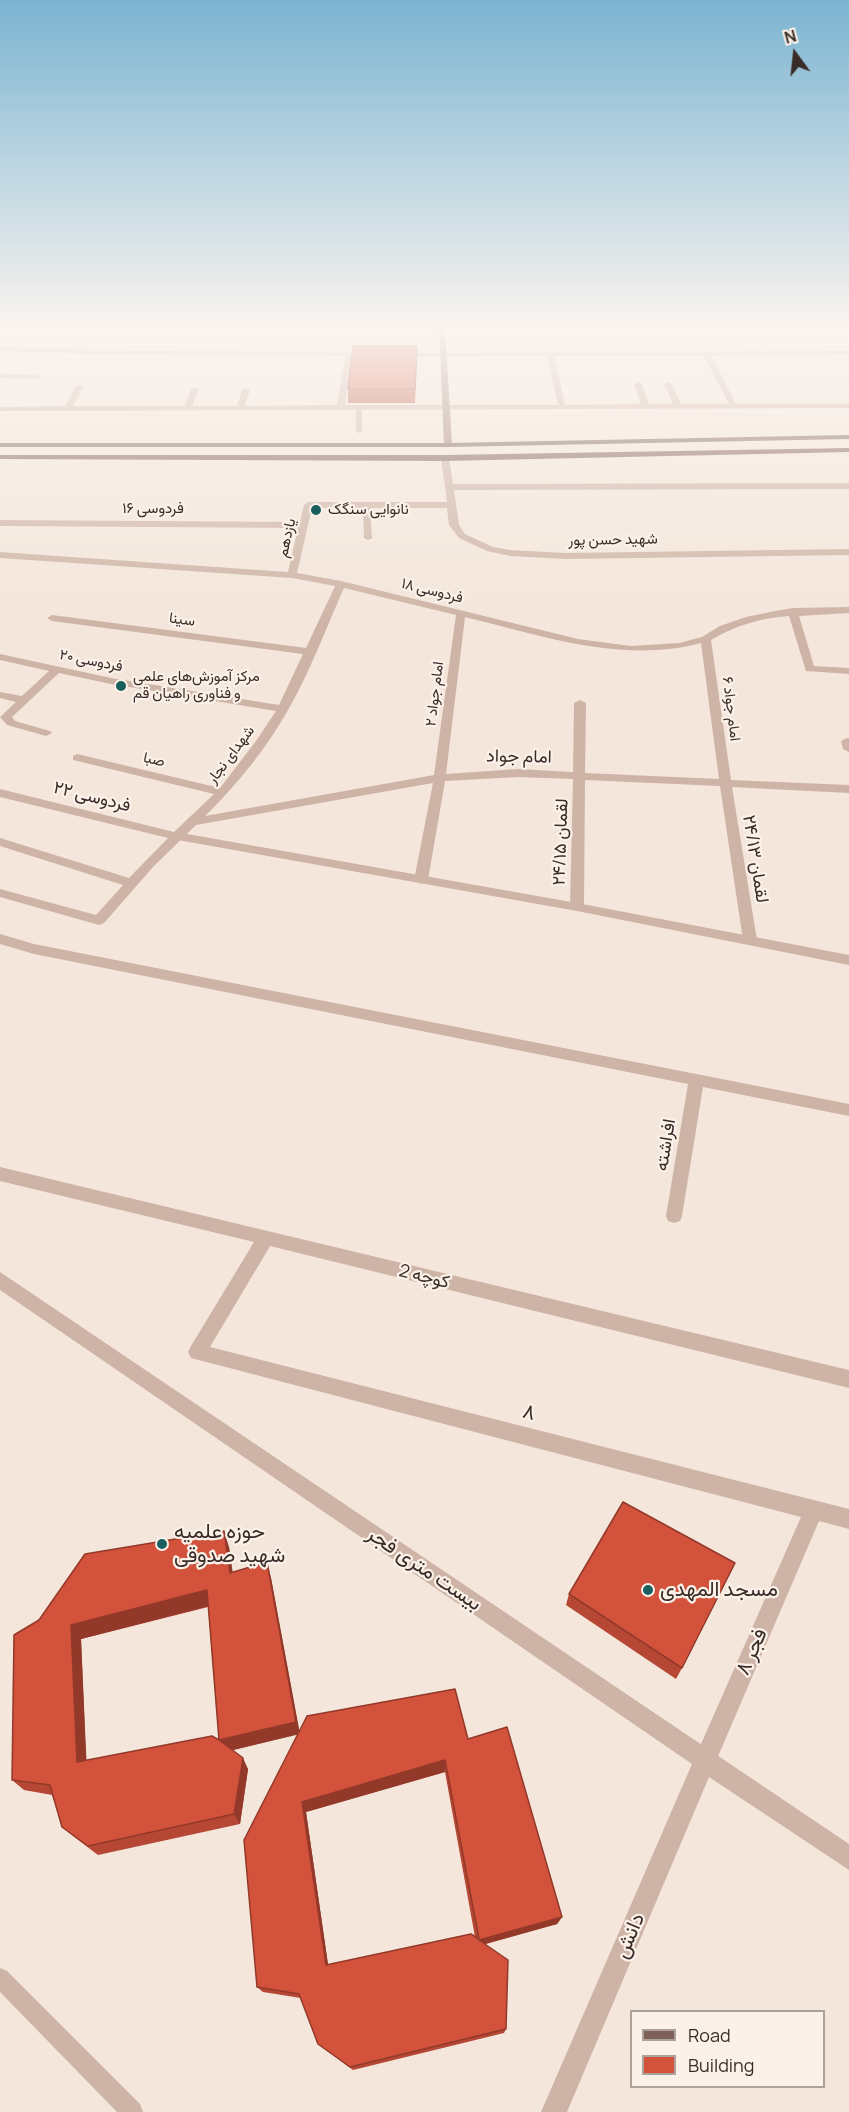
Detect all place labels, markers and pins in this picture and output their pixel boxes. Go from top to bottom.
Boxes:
place label: نانوایی سنگک [328,501,409,519]
marker: نانوایی سنگک [309,503,323,517]
place label: مرکز آموزش‌های علمی و فناوری راهیان قم [133,668,260,703]
marker: مرکز آموزش‌های علمی و فناوری راهیان قم [114,679,128,693]
place label: حوزه علمیه شهید صدوقی [174,1519,285,1569]
marker: حوزه علمیه شهید صدوقی [155,1537,169,1551]
place label: مسجد المهدی [660,1577,778,1603]
marker: مسجد المهدی [641,1583,655,1597]

